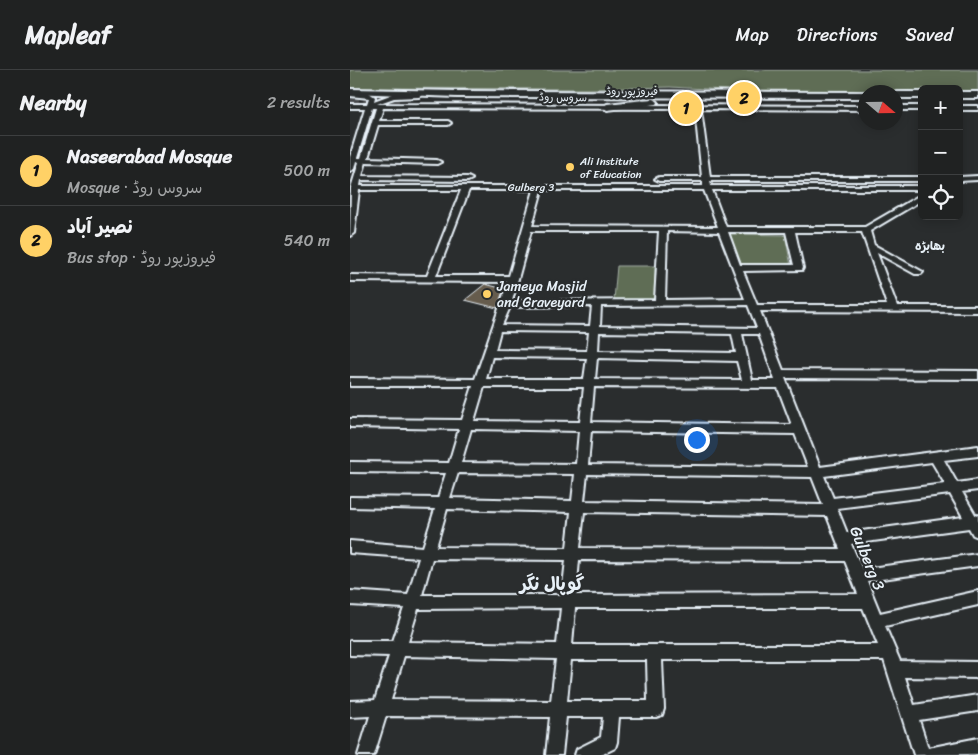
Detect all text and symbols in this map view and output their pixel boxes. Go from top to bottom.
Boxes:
text: Mapleaf [25,14,111,56]
text: Map [736,19,769,51]
text: Directions [797,19,878,51]
text: Saved [906,19,953,51]
pin: 2 [728,79,760,117]
street label: فیروزپور روڈ [606,82,658,101]
text: Nearby [20,84,86,122]
north arrow [858,85,903,130]
map controls [918,85,963,220]
button: + [918,85,963,130]
text: 2 results [267,88,330,117]
street label: سروس روڈ [539,88,587,107]
pin: 1 [670,89,702,127]
button: − [918,130,963,175]
text: Naseerabad Mosque [67,140,232,173]
place label: Ali Institute of Education [579,152,642,184]
text: 1 [33,156,39,185]
text: 500 m [284,156,330,185]
marker: Ali Institute of Education [564,161,576,173]
text: Mosque · سروس روڈ [67,173,202,202]
button: locate [918,175,963,220]
street label: Gulberg 3 [508,178,554,197]
text: نصیر آباد [67,210,133,243]
text: 2 [31,226,41,255]
text: 540 m [284,226,330,255]
district label: بھابڑہ [915,235,945,257]
text: Bus stop · فیروزپور روڈ [67,243,216,272]
place label: Jameya Masjid and Graveyard [496,274,588,315]
marker: Jameya Masjid and Graveyard [481,288,493,300]
your location [684,427,710,453]
street label: Gulberg 3 [841,521,894,595]
district label: گوپال نگر [518,568,584,600]

